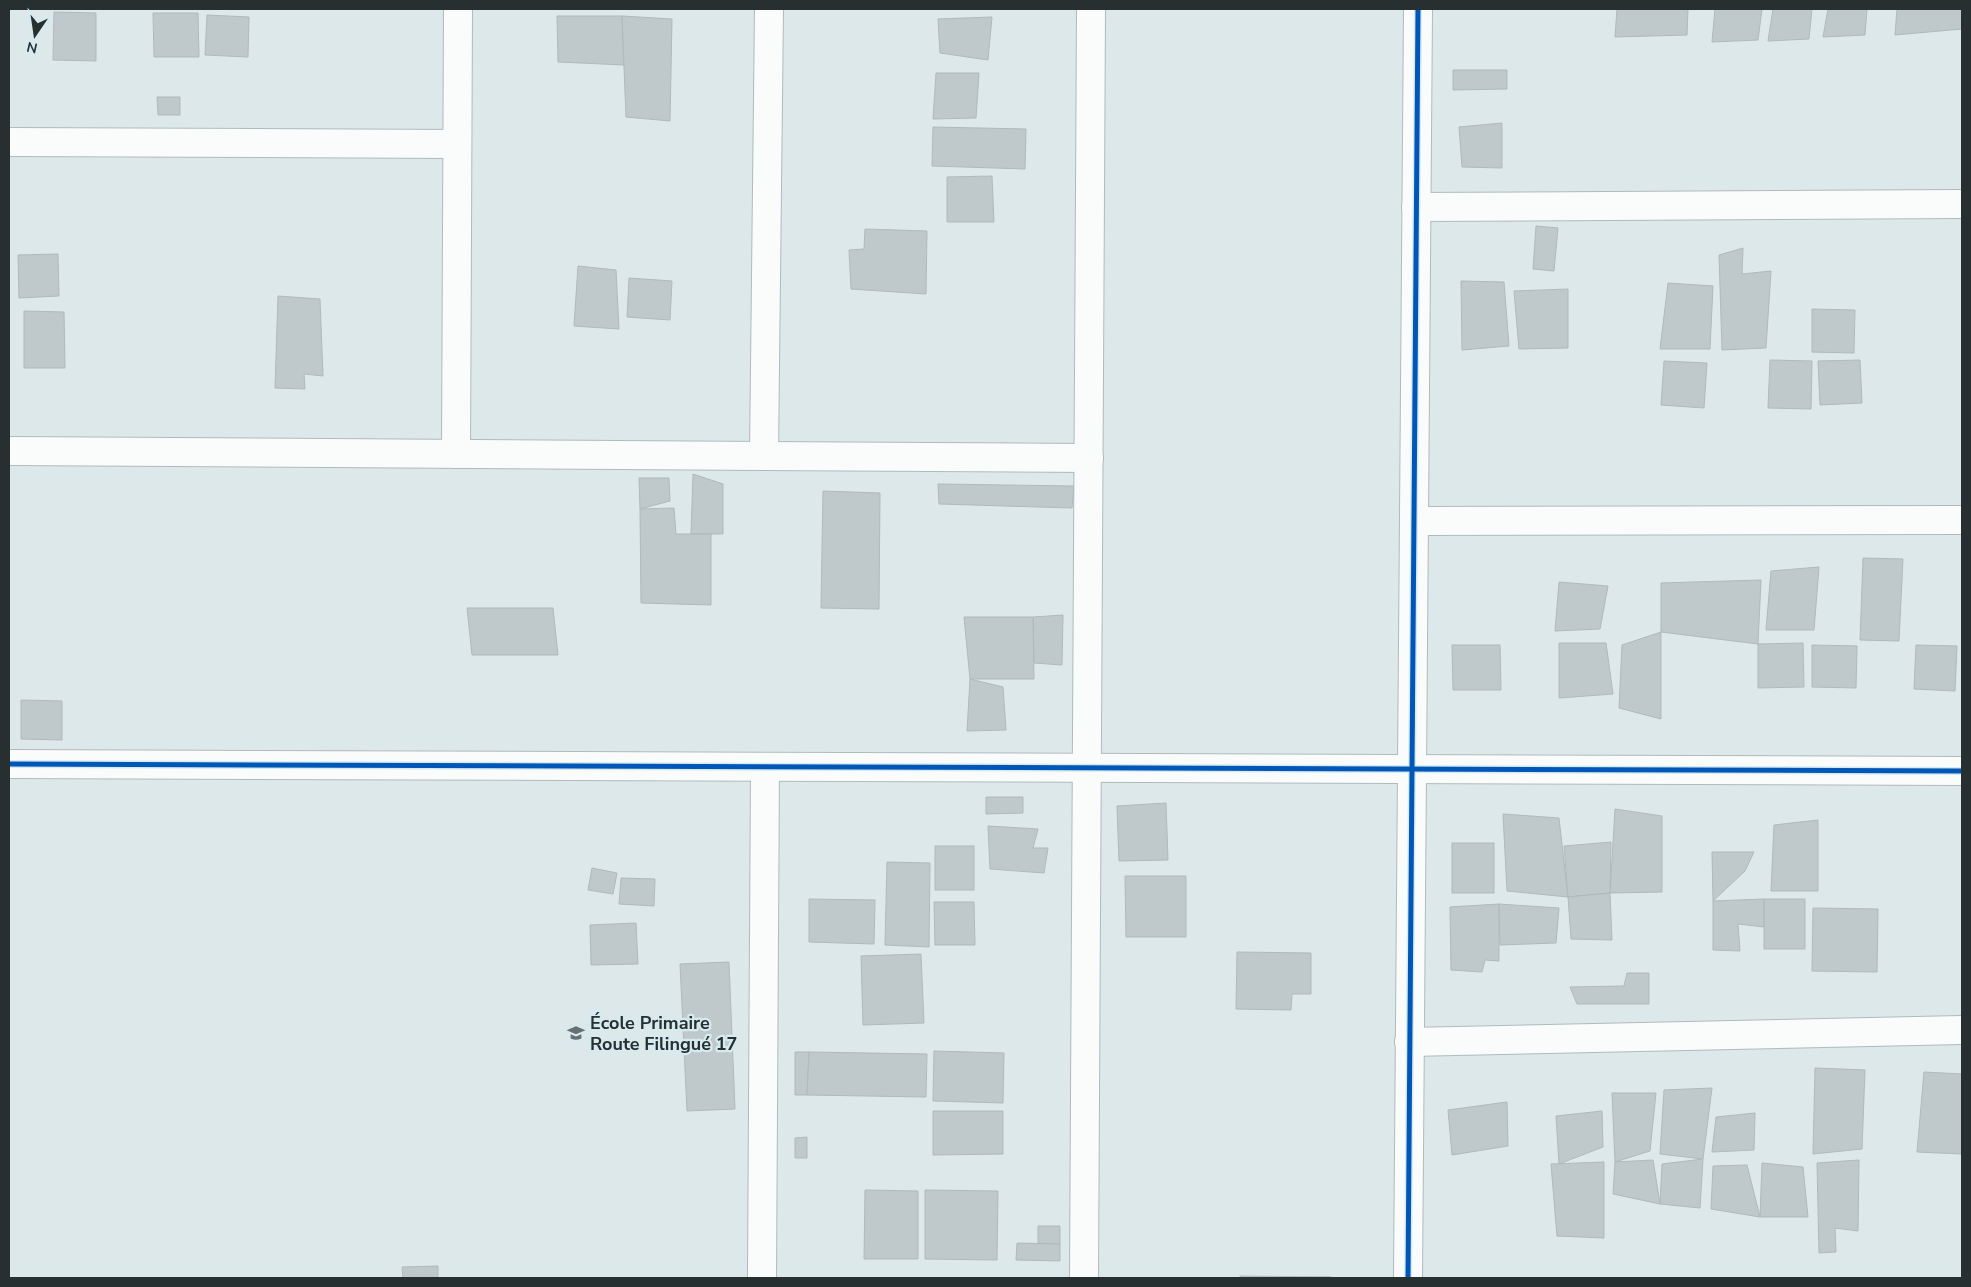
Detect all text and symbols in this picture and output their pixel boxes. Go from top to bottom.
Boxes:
north arrow [10,10,60,60]
text: N [25,37,39,58]
place label: École Primaire Route Filingué 17 [590,1011,737,1056]
school or university icon: École Primaire Route Filingué 17 [566,1023,586,1043]

